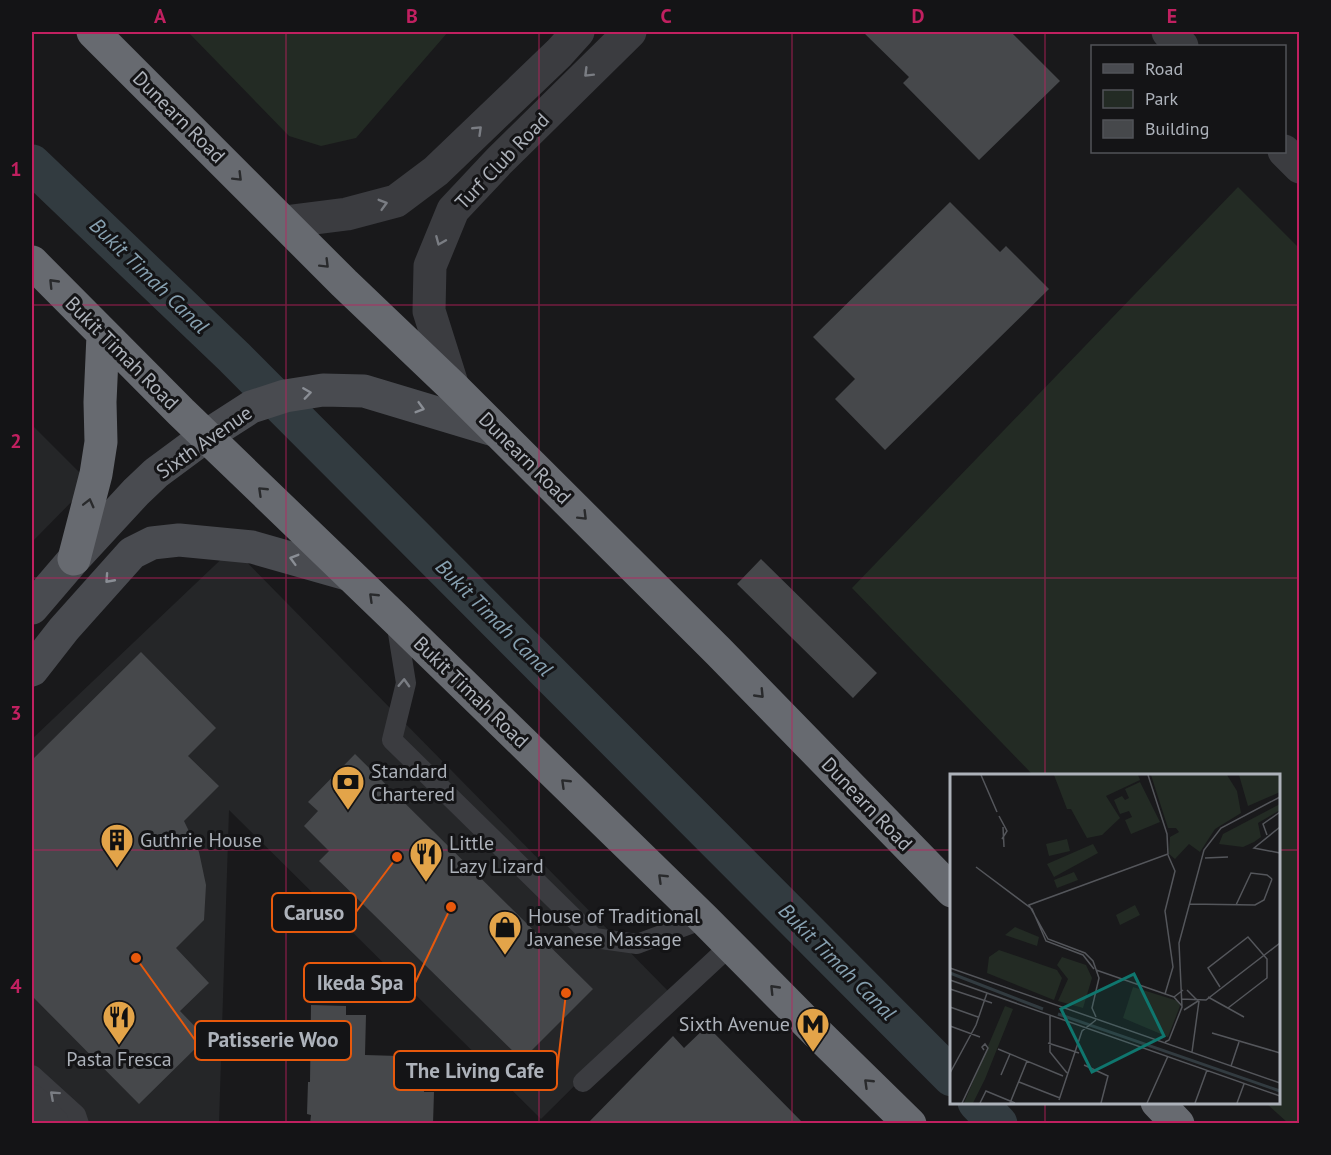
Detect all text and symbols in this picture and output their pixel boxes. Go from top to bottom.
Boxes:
text: A [154,3,167,29]
text: B [406,3,418,29]
text: C [660,3,672,29]
text: D [912,3,925,29]
text: E [1167,3,1177,29]
legend [1091,45,1286,153]
text: Road [1145,57,1183,80]
street label: Dunearn Road [127,65,231,169]
one-way arrow [585,65,596,76]
text: Park [1145,87,1178,110]
street label: Turf Club Road [449,107,555,215]
text: Building [1145,117,1209,140]
one-way arrow [471,127,482,138]
text: 1 [10,156,22,182]
one-way arrow [231,169,242,180]
one-way arrow [377,199,387,211]
water label: Bukit Timah Canal [84,212,215,340]
one-way arrow [435,235,447,246]
one-way arrow [318,256,329,267]
one-way arrow [49,280,60,291]
street label: Bukit Timah Road [60,291,184,415]
one-way arrow [302,387,311,399]
street label: Sixth Avenue [151,399,257,485]
one-way arrow [414,401,425,413]
street label: Dunearn Road [473,406,577,510]
text: 2 [10,428,22,454]
one-way arrow [259,487,269,498]
one-way arrow [81,498,94,508]
one-way arrow [576,509,587,520]
water label: Bukit Timah Canal [430,553,559,682]
one-way arrow [289,554,300,566]
one-way arrow [105,572,116,583]
one-way arrow [369,593,380,604]
street label: Bukit Timah Road [408,631,534,753]
one-way arrow [398,678,411,687]
one-way arrow [753,688,764,698]
text: 3 [10,700,22,726]
street label: Dunearn Road [816,752,918,856]
place label: Standard Chartered [371,758,455,807]
bank icon: Standard Chartered [330,764,366,811]
inset map [950,774,1280,1104]
one-way arrow [561,779,571,790]
building icon: Guthrie House [99,822,135,869]
place label: Guthrie House [140,827,262,853]
place label: Little Lazy Lizard [449,830,544,879]
restaurant icon: Little Lazy Lizard [408,836,444,883]
one-way arrow [659,874,669,885]
callout: Caruso [272,893,356,932]
water label: Bukit Timah Canal [773,897,902,1026]
text: Caruso [284,899,344,926]
place label: House of Traditional Javanese Massage [527,903,700,952]
shop icon: House of Traditional Javanese Massage [487,909,523,956]
callout: Ikeda Spa [304,963,415,1002]
text: Ikeda Spa [317,969,403,996]
text: 4 [10,973,22,999]
one-way arrow [770,985,781,995]
restaurant icon: Pasta Fresca [101,999,137,1046]
metro station icon: Sixth Avenue [795,1006,831,1053]
place label: Sixth Avenue [679,1011,790,1037]
callout: Patisserie Woo [195,1021,351,1060]
text: Patisserie Woo [207,1026,339,1053]
place label: Pasta Fresca [66,1046,172,1072]
callout: The Living Cafe [394,1051,557,1090]
text: The Living Cafe [406,1057,544,1084]
one-way arrow [865,1079,876,1090]
one-way arrow [50,1091,61,1102]

